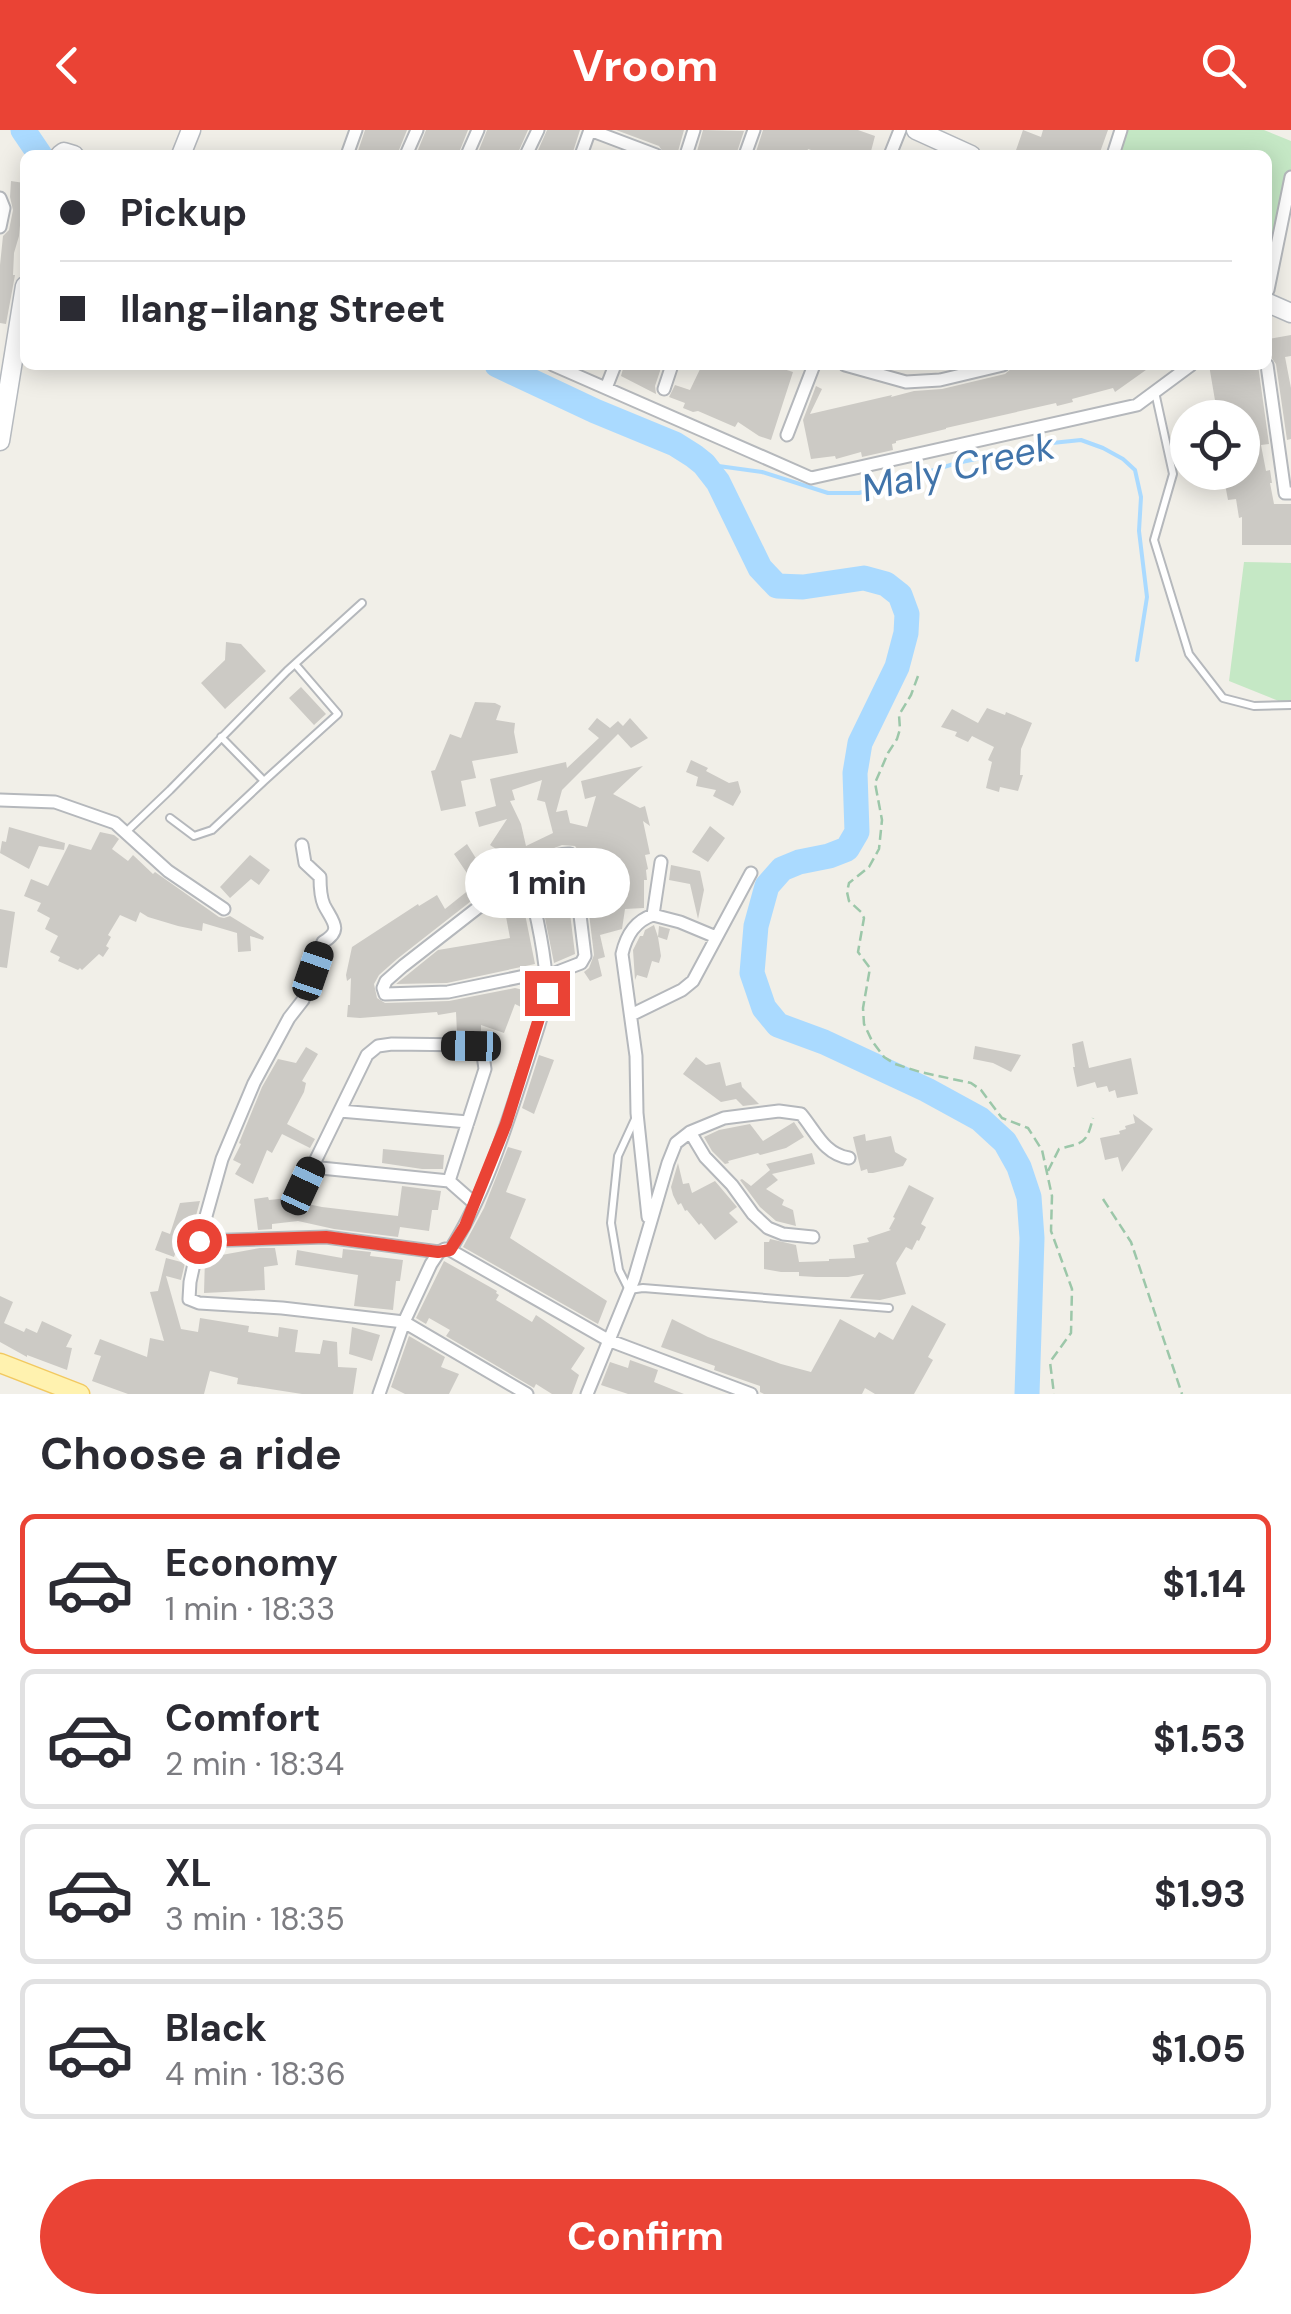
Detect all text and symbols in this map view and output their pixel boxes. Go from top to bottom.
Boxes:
text: Vroom [573,36,718,95]
icon: back [40,38,95,93]
icon: search [1196,38,1251,93]
text: Pickup [120,188,247,238]
text: Ilang-ilang Street [120,284,445,334]
map controls [1170,400,1260,490]
button: locate [1170,400,1260,490]
water label: Maly Creek [856,420,1060,514]
callout: 1 min [464,848,630,918]
text: 1 min [509,862,586,904]
car [289,938,337,1004]
route end [525,971,570,1016]
car [441,1030,501,1062]
car [277,1152,329,1220]
route start [177,1219,222,1264]
text: Choose a ride [40,1424,342,1483]
text: Economy [165,1538,338,1588]
icon: car [45,1539,135,1629]
text: $1.14 [1162,1559,1246,1609]
text: 1 min · 18:33 [165,1588,335,1630]
text: Comfort [165,1693,321,1743]
icon: car [45,1694,135,1784]
text: $1.53 [1153,1714,1246,1764]
text: 2 min · 18:34 [165,1743,344,1785]
text: XL [165,1848,212,1898]
icon: car [45,1849,135,1939]
text: $1.93 [1154,1869,1246,1919]
text: 3 min · 18:35 [165,1898,345,1940]
text: Black [165,2003,267,2053]
icon: car [45,2004,135,2094]
text: $1.05 [1151,2024,1246,2074]
text: 4 min · 18:36 [165,2053,346,2095]
button: Confirm [40,2179,1251,2294]

